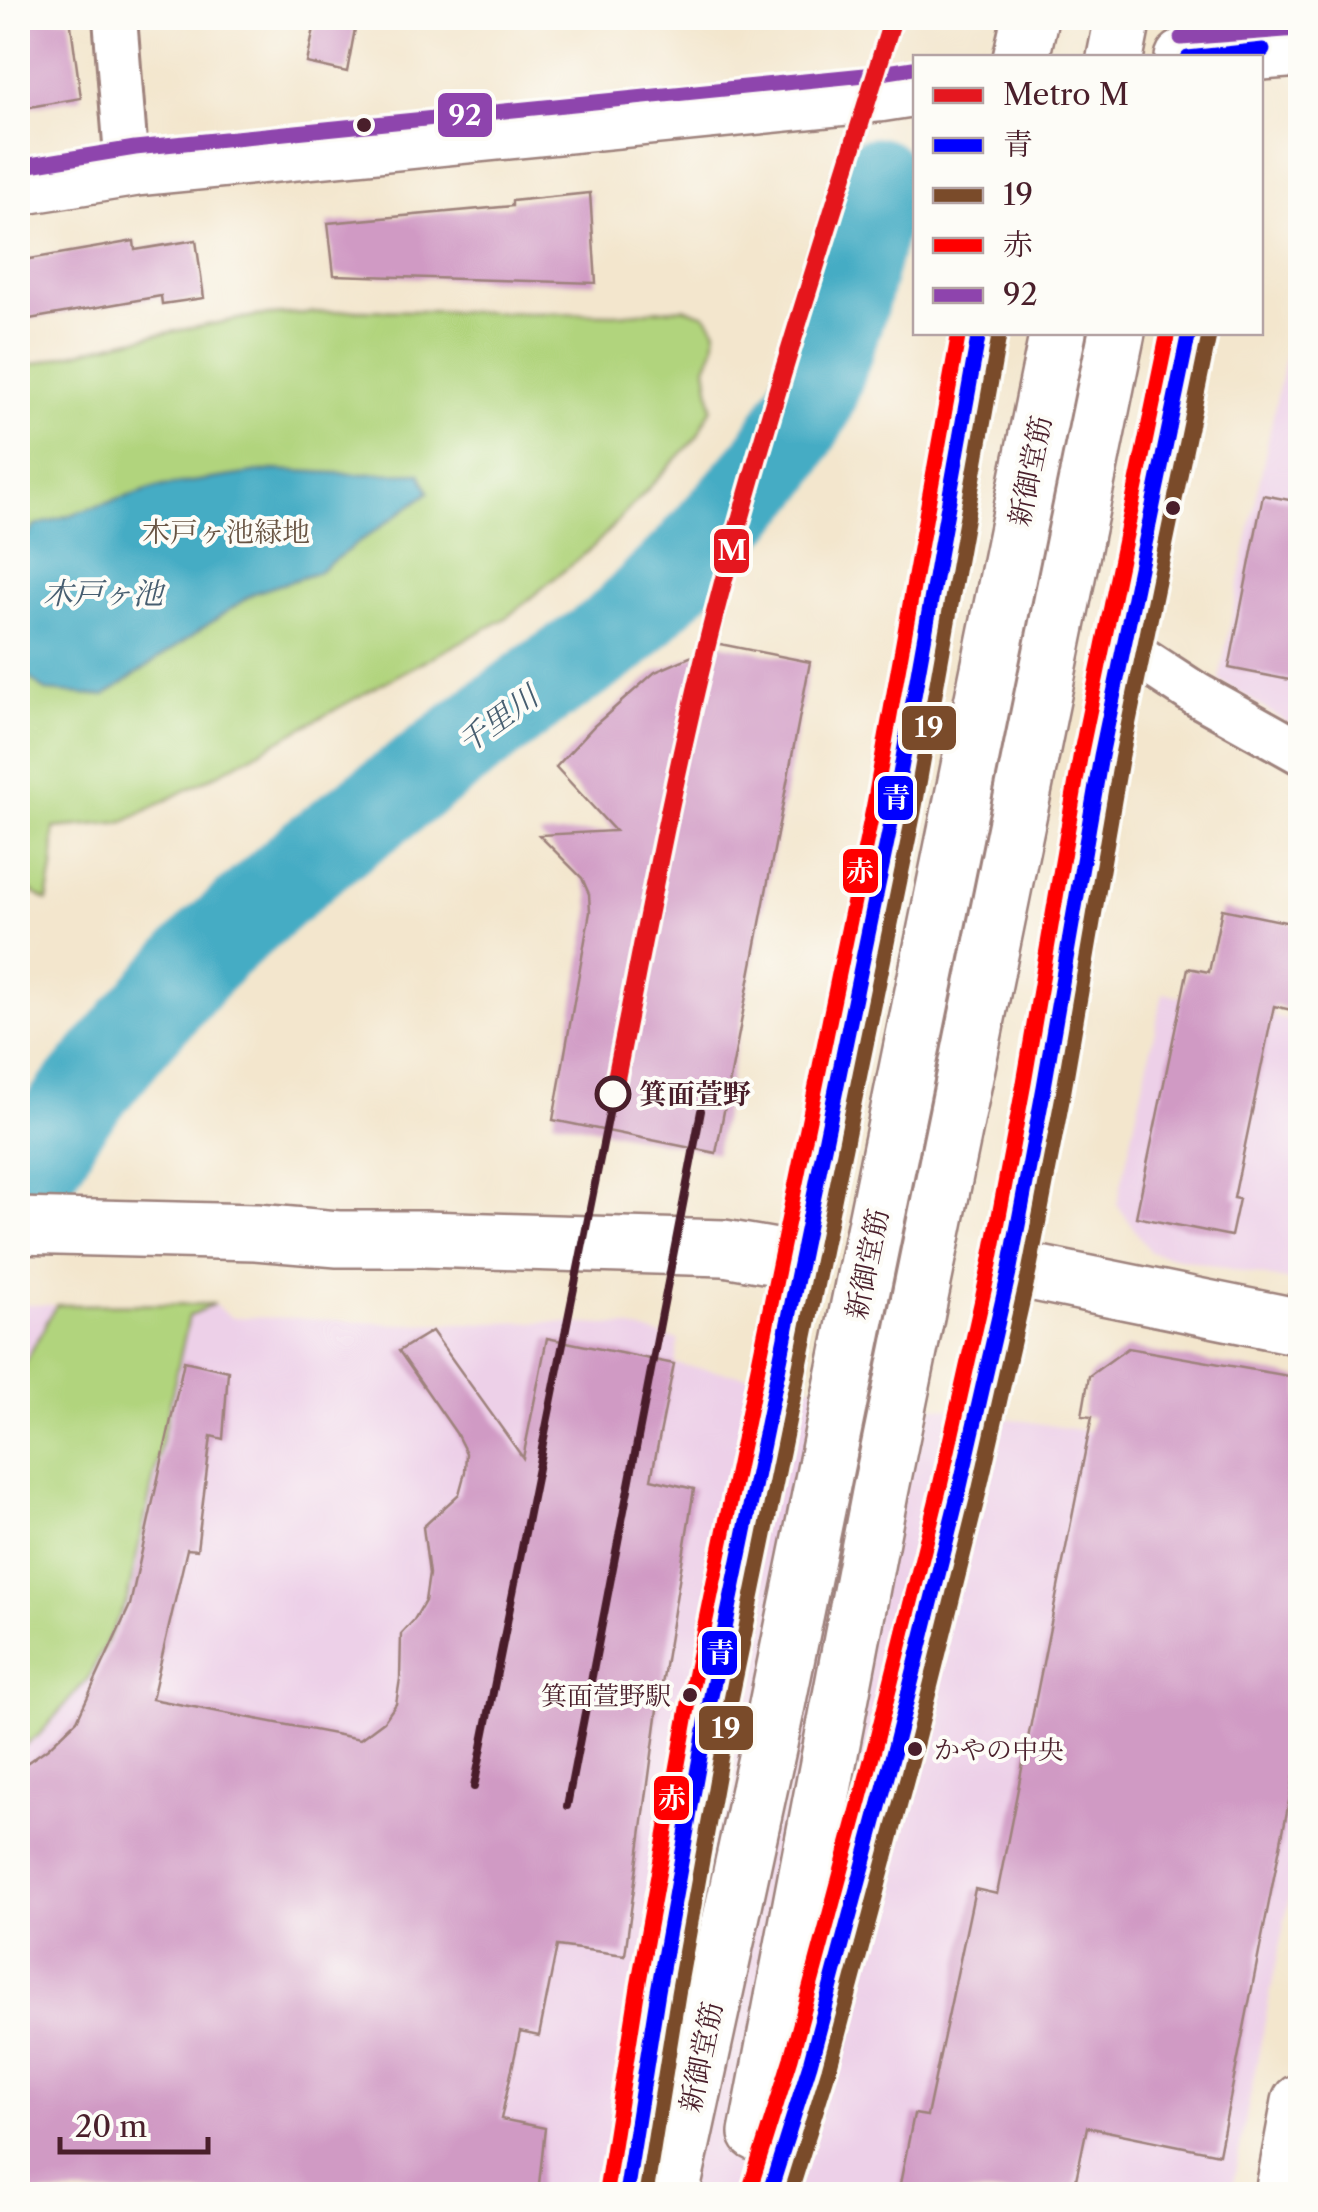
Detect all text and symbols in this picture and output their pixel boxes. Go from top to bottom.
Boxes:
legend [913,55,1263,335]
text: Metro M [1003,76,1129,113]
line badge: 92 [436,91,494,139]
text: 92 [448,98,482,132]
unlabelled marker [354,115,374,135]
text: 青 [1003,126,1033,163]
text: 19 [1003,176,1033,213]
text: 赤 [1003,226,1033,263]
text: 92 [1003,276,1038,313]
street label: 新御堂筋 [1002,413,1058,529]
unlabelled marker [1163,498,1183,518]
park label: 木戸ヶ池緑地 [142,515,310,549]
line badge: M [712,527,751,575]
text: M [717,533,747,567]
water label: 木戸ヶ池 [43,575,166,612]
water label: 千里川 [450,676,547,761]
line badge: 19 [900,704,958,752]
text: 19 [914,710,944,744]
line badge: 青 [876,774,915,822]
text: 青 [882,781,910,815]
line badge: 赤 [841,847,880,895]
text: 赤 [846,854,874,888]
marker: 箕面萱野 [596,1077,630,1111]
place label: 箕面萱野 [639,1077,751,1111]
street label: 新御堂筋 [839,1206,895,1322]
line badge: 青 [700,1629,739,1677]
text: 青 [706,1636,734,1670]
place label: 箕面萱野駅 [541,1680,671,1712]
marker: 箕面萱野駅 [680,1685,700,1705]
line badge: 19 [697,1704,755,1752]
text: 19 [711,1711,741,1745]
place label: かやの中央 [934,1734,1064,1766]
marker: かやの中央 [905,1739,925,1759]
line badge: 赤 [652,1774,691,1822]
text: 赤 [658,1781,686,1815]
street label: 新御堂筋 [673,1999,729,2115]
scale bar [60,2092,208,2154]
text: 20 m [75,2108,147,2145]

